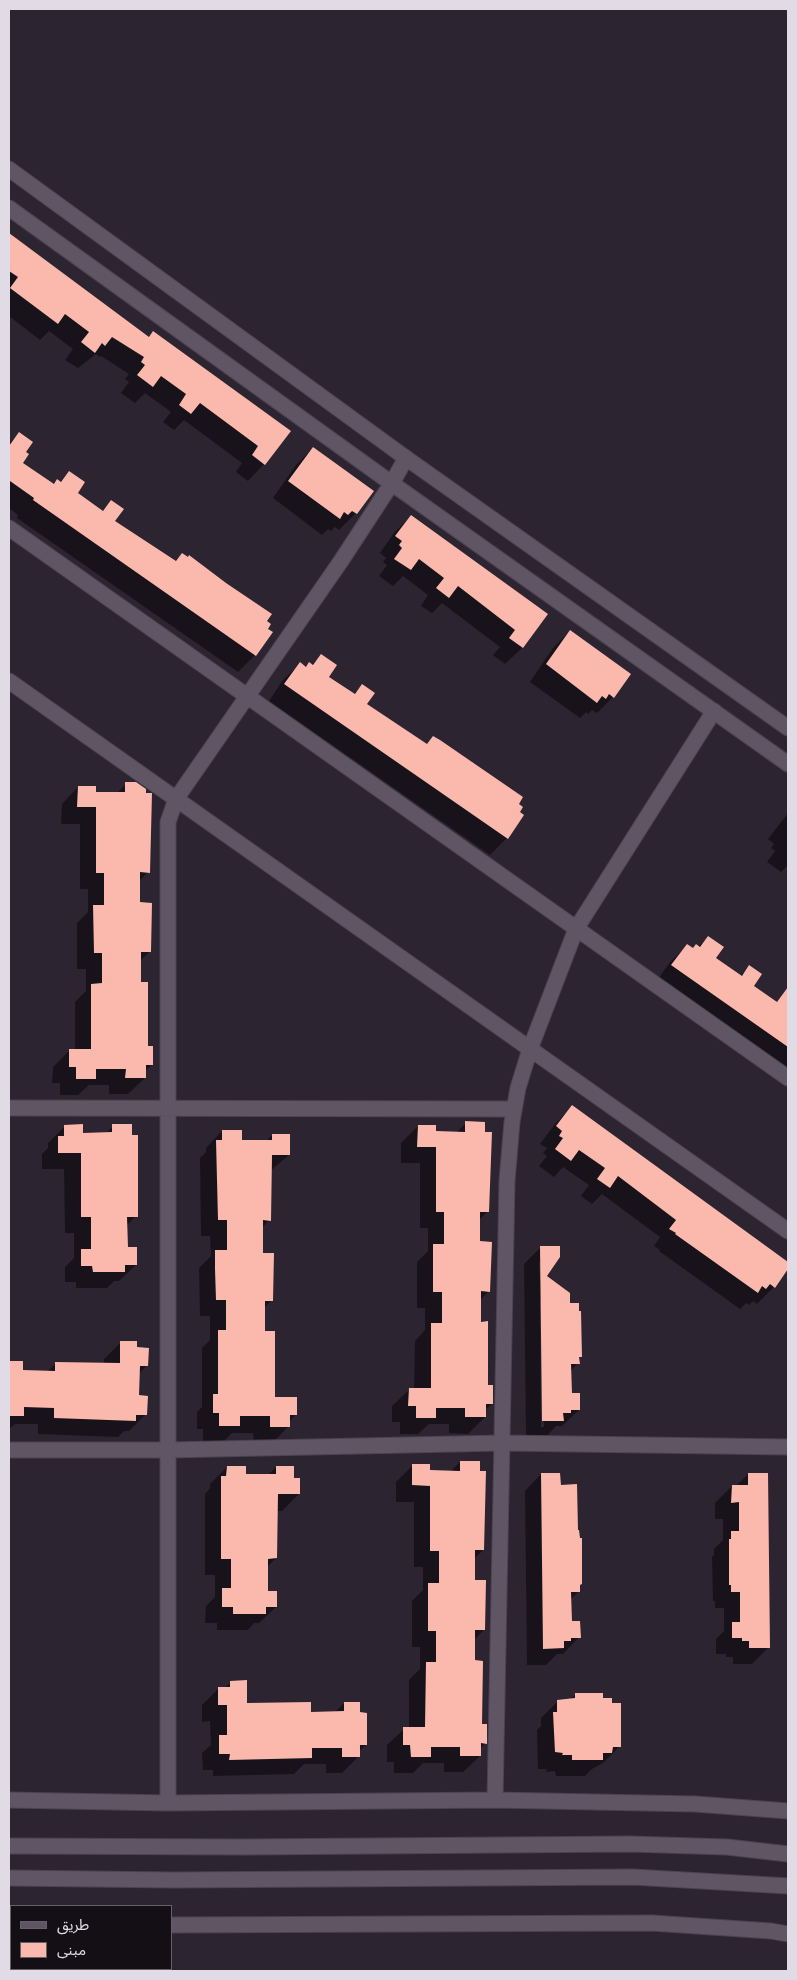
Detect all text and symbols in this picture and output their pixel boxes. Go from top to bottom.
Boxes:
legend [10,1905,172,1970]
text: طريق [57,1915,89,1933]
text: مبنى [57,1940,86,1958]

